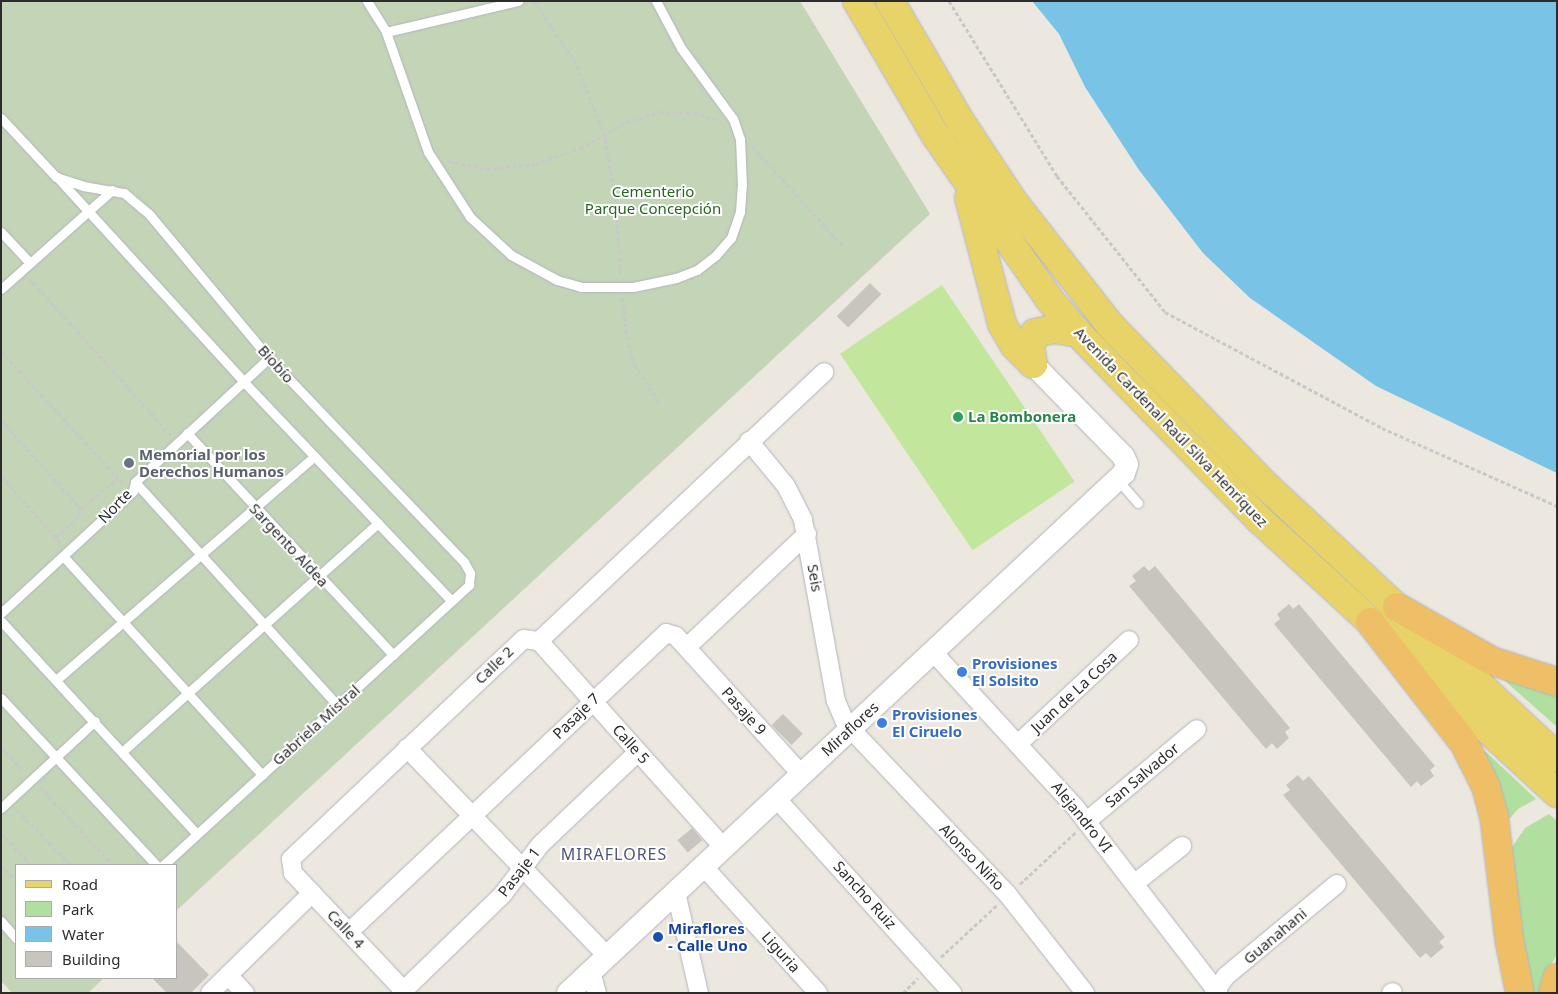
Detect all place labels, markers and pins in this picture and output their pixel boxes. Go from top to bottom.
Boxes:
place label: La Bombonera [968,408,1076,426]
marker: La Bombonera [952,411,964,423]
place label: Memorial por los Derechos Humanos [139,445,284,480]
marker: Memorial por los Derechos Humanos [123,457,135,469]
place label: Provisiones El Solsito [972,654,1057,689]
marker: Provisiones El Solsito [956,666,968,678]
place label: Provisiones El Ciruelo [892,705,977,740]
marker: Provisiones El Ciruelo [876,717,888,729]
place label: Miraflores - Calle Uno [668,919,748,954]
marker: Miraflores - Calle Uno [652,931,664,943]

